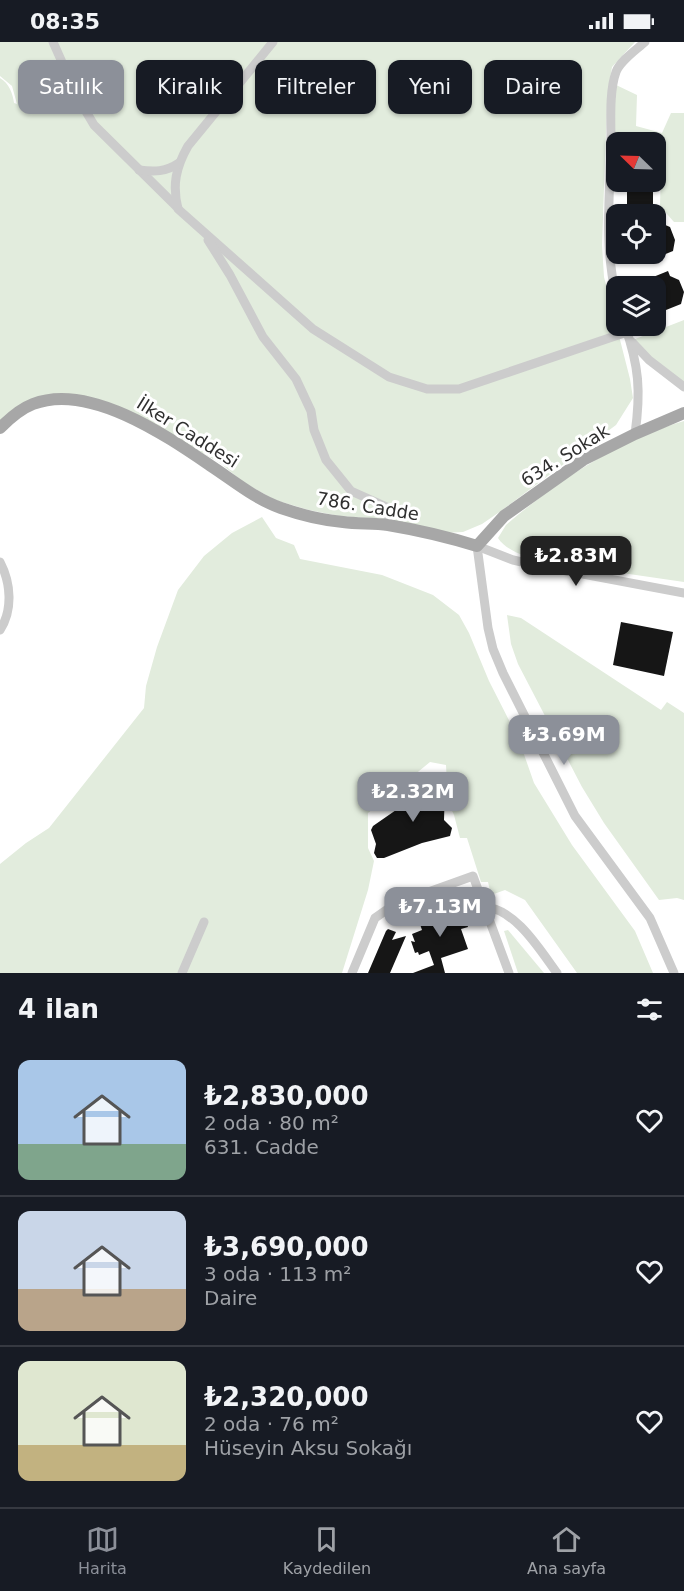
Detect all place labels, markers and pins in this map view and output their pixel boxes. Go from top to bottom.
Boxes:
pin: ₺2.83M [527,536,625,587]
pin: ₺3.69M [515,715,613,766]
pin: ₺2.32M [364,772,462,823]
pin: ₺7.13M [391,887,489,938]

